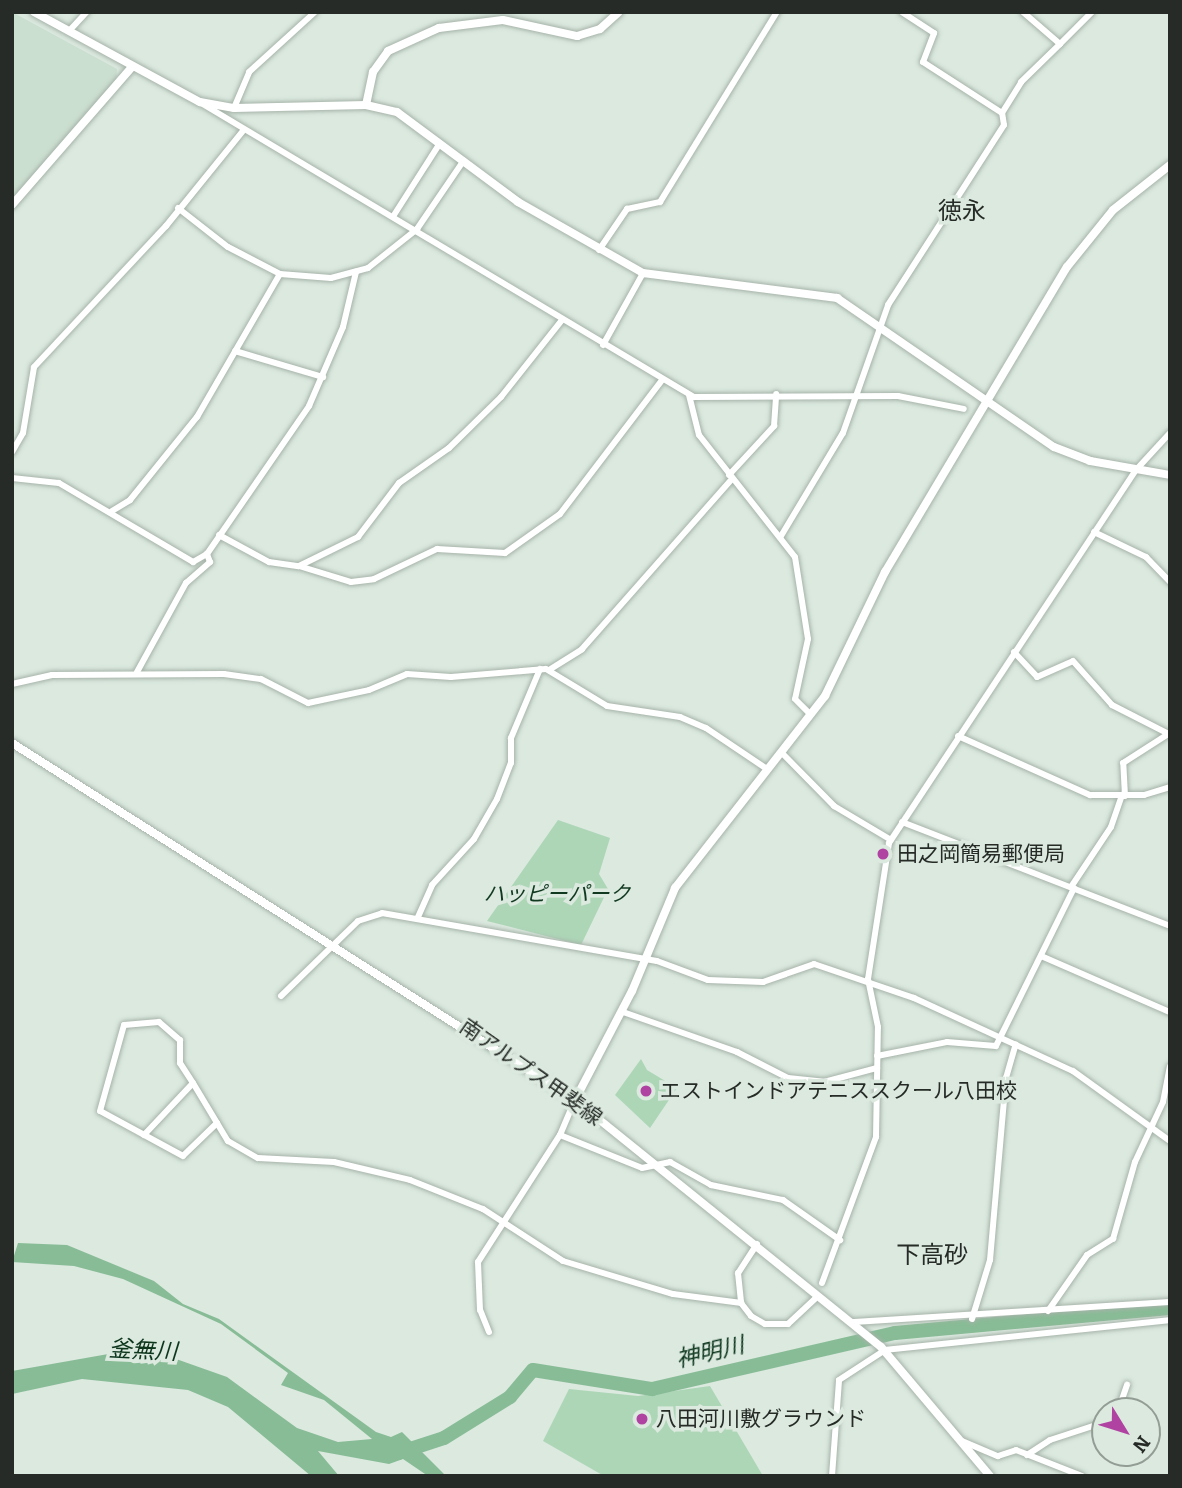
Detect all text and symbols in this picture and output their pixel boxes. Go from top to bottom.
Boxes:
district label: 徳永 [938,198,986,226]
place label: 田之岡簡易郵便局 [897,841,1065,867]
marker: 田之岡簡易郵便局 [875,846,891,862]
park label: ハッピーパーク [484,881,630,907]
street label: 南アルプス甲斐線 [455,1013,607,1131]
place label: エストインドアテニススクール八田校 [660,1078,1017,1104]
marker: エストインドアテニススクール八田校 [638,1083,654,1099]
district label: 下高砂 [896,1242,968,1270]
water label: 神明川 [673,1331,747,1373]
water label: 釜無川 [108,1334,178,1366]
north arrow [1091,1397,1161,1467]
place label: 八田河川敷グラウンド [656,1406,866,1432]
marker: 八田河川敷グラウンド [634,1411,650,1427]
text: N [1128,1431,1155,1457]

